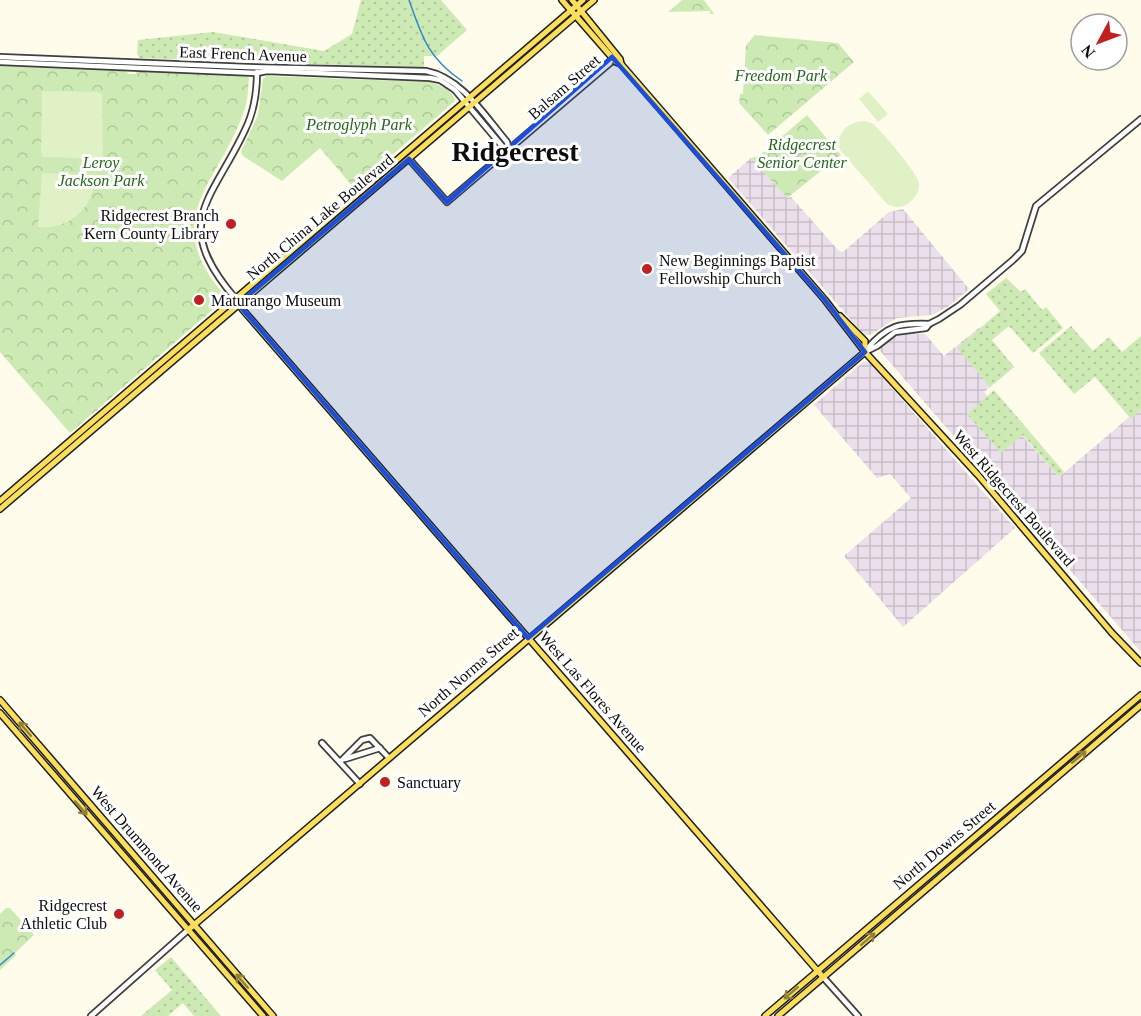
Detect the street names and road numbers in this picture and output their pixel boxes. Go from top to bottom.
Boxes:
street label: East French Avenue [179,43,307,65]
street label: Balsam Street [525,51,604,123]
street label: North China Lake Boulevard [243,151,397,283]
street label: West Ridgecrest Boulevard [950,427,1078,570]
street label: North Norma Street [414,624,522,720]
street label: West Las Flores Avenue [536,628,650,756]
street label: West Drummond Avenue [88,783,206,915]
street label: North Downs Street [890,797,999,893]

